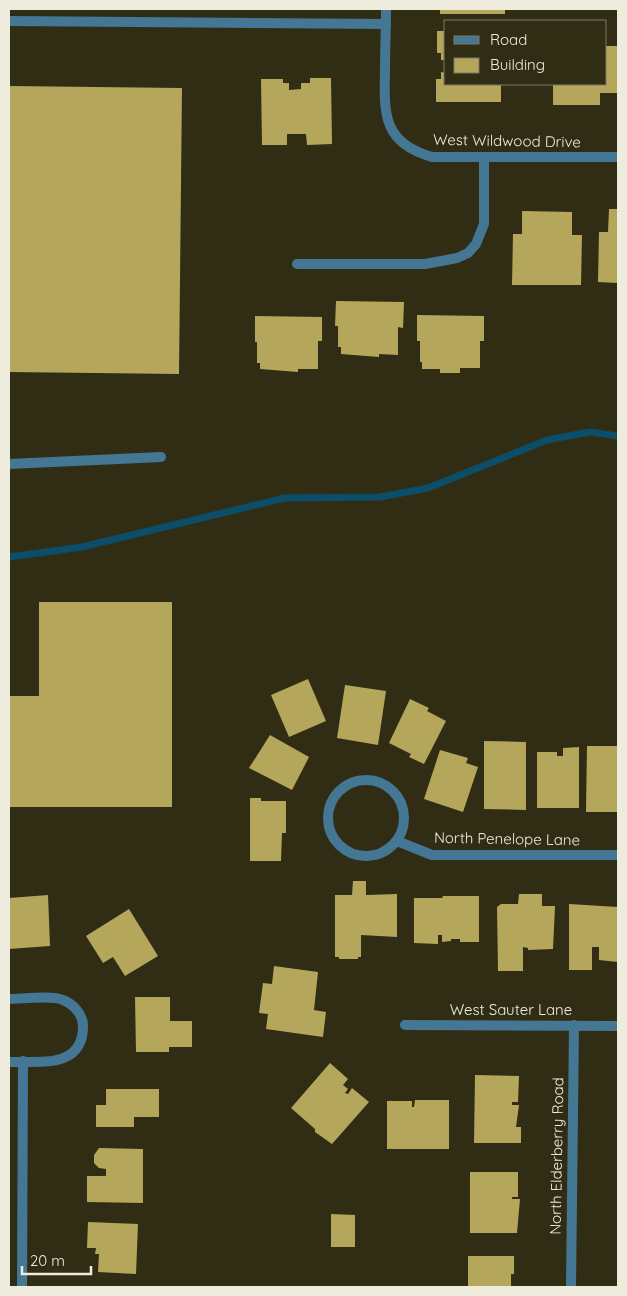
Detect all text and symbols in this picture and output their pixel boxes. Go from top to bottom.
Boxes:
legend [444,20,607,85]
text: Road [490,30,527,49]
text: Building [490,55,545,74]
street label: West Wildwood Drive [433,130,581,151]
street label: North Penelope Lane [434,828,580,849]
street label: West Sauter Lane [450,1000,572,1019]
street label: North Elderberry Road [546,1077,567,1235]
scale bar [22,1244,91,1276]
text: 20 m [30,1251,65,1270]

